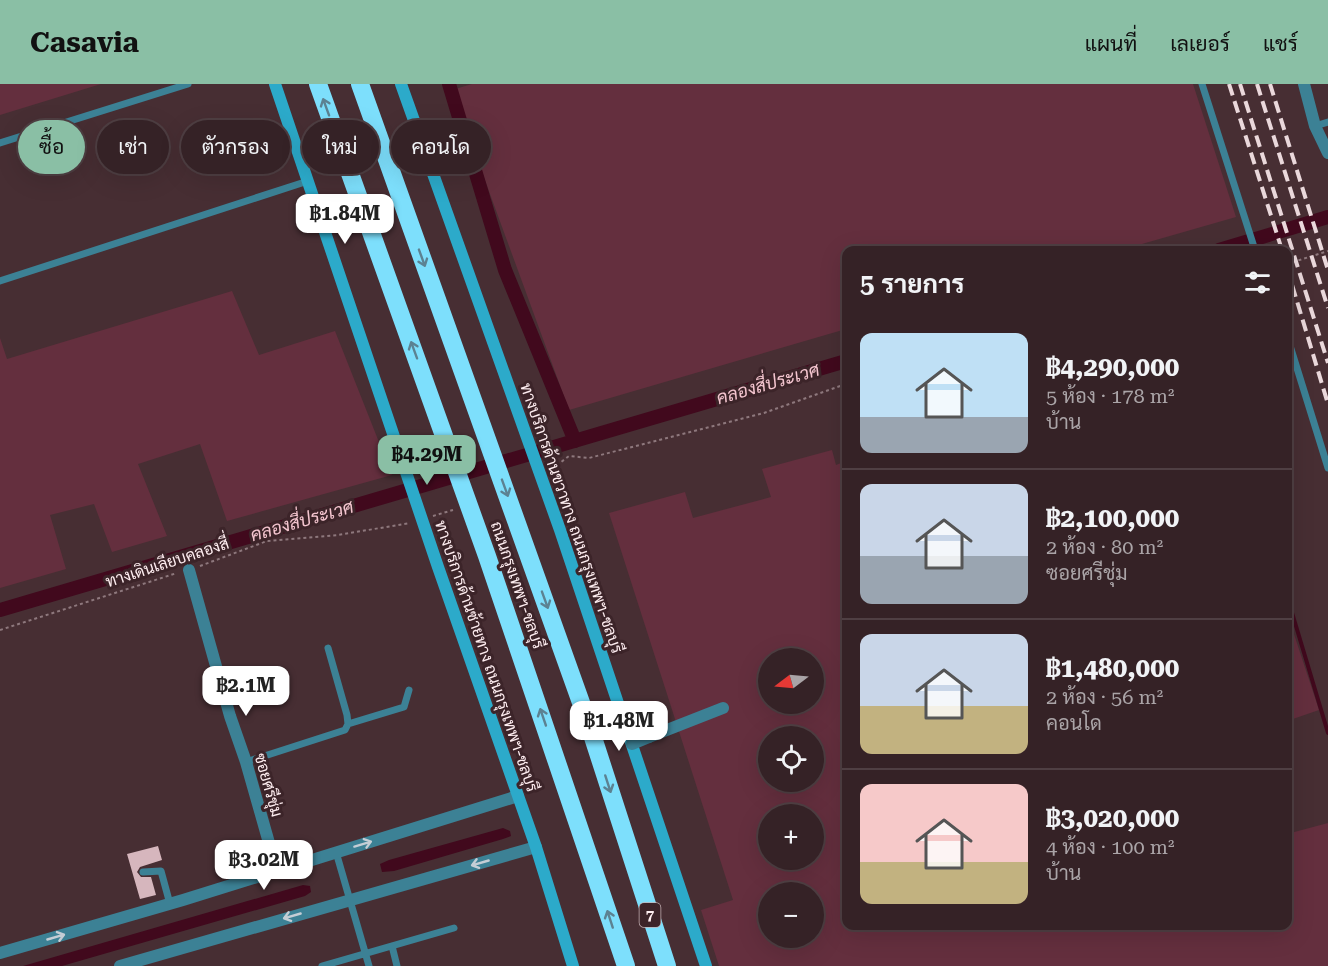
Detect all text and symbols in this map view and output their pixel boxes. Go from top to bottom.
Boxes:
text: Casavia [30,26,139,59]
text: แผนที่ [1085,32,1137,56]
text: เลเยอร์ [1170,32,1230,56]
text: แชร์ [1263,32,1298,56]
one-way arrow [320,98,331,117]
chip: ซื้อ [18,120,85,174]
chip: เช่า [97,120,169,174]
chip: ตัวกรอง [181,120,290,174]
chip: ใหม่ [302,120,379,174]
chip: คอนโด [391,120,491,174]
pin: ฿1.84M [296,194,394,245]
text: ฿1.84M [310,201,380,225]
one-way arrow [418,248,429,267]
icon: filters [1241,266,1274,299]
text: 5 รายการ [860,269,964,299]
one-way arrow [407,341,418,360]
text: ฿4,290,000 [1046,352,1179,382]
water label: คลองสี่ประเวศ [713,354,822,408]
icon: home [908,357,980,429]
street label: ทางบริการด้านขวาทาง ถนนกรุงเทพฯ-ชลบุรี [517,380,627,656]
text: 5 ห้อง · 178 m² [1046,384,1174,408]
text: บ้าน [1046,410,1081,434]
pin: ฿4.29M [378,435,476,486]
text: ฿4.29M [392,442,462,466]
one-way arrow [500,478,511,497]
water label: คลองสี่ประเวศ [247,491,356,545]
text: ฿2,100,000 [1046,503,1179,533]
icon: home [908,508,980,580]
street label: ทางบริการด้านซ้ายทาง ถนนกรุงเทพฯ-ชลบุรี [429,517,544,795]
street label: ถนนกรุงเทพฯ-ชลบุรี [487,519,549,651]
street label: ทางเดินเลียบคลองสี่ [101,529,231,591]
text: 2 ห้อง · 80 m² [1046,535,1163,559]
text: ซอยศรีชุ่ม [1046,561,1128,585]
one-way arrow [540,590,551,609]
north arrow [758,648,824,714]
map controls [758,648,824,948]
text: ฿1,480,000 [1046,653,1179,683]
icon: home [908,658,980,730]
pin: ฿2.1M [204,666,288,717]
text: ฿2.1M [216,673,276,697]
text: 2 ห้อง · 56 m² [1046,685,1163,709]
pin: ฿1.48M [570,701,668,752]
one-way arrow [536,708,547,727]
text: ฿1.48M [584,708,654,732]
text: คอนโด [1046,711,1102,735]
button: locate [758,726,824,792]
street label: ซอยศรีชุ่ม [248,751,289,820]
one-way arrow [603,774,614,793]
text: ฿3,020,000 [1046,803,1179,833]
button: + [758,804,824,870]
icon: home [908,808,980,880]
text: 4 ห้อง · 100 m² [1046,835,1174,859]
one-way arrow [353,838,372,849]
pin: ฿3.02M [215,840,313,891]
text: ฿3.02M [229,847,299,871]
one-way arrow [471,858,490,869]
text: บ้าน [1046,861,1081,885]
button: − [758,882,824,948]
road number: 7 [640,903,660,927]
one-way arrow [604,910,615,929]
one-way arrow [283,911,302,922]
one-way arrow [46,931,65,942]

